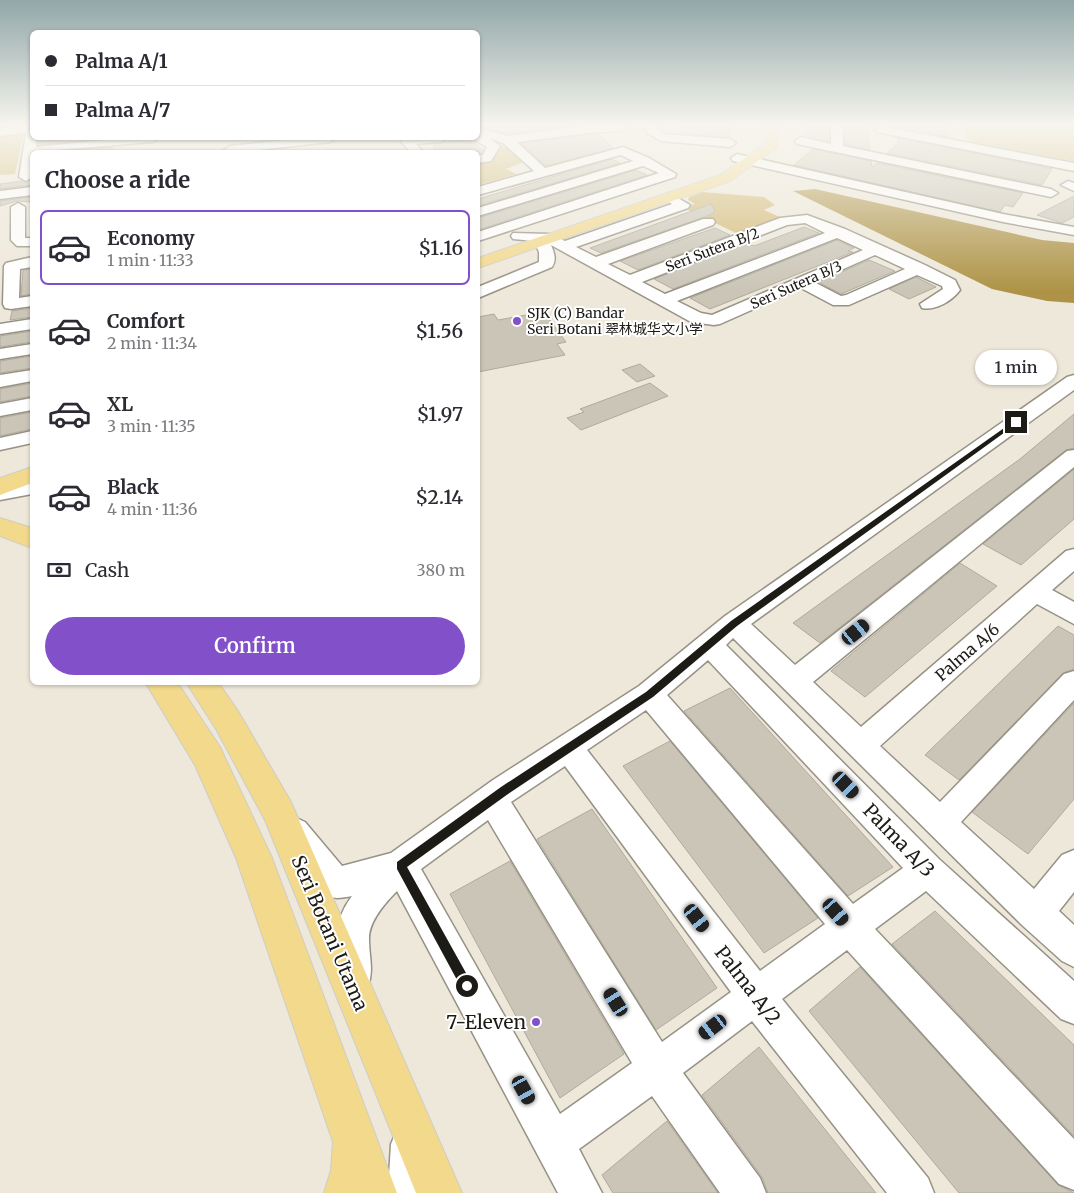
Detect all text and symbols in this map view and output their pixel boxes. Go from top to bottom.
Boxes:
text: Palma A/1 [75,49,168,73]
text: Palma A/7 [75,98,170,122]
text: Choose a ride [45,166,190,194]
street label: Seri Sutera B/2 [663,224,761,276]
icon: car [47,225,92,270]
text: Economy [107,226,195,250]
text: $1.16 [418,236,463,260]
text: 1 min · 11:33 [107,250,194,270]
street label: Seri Sutera B/3 [747,257,845,313]
place label: SJK (C) Bandar Seri Botani 翠林城华文小学 [527,304,703,338]
icon: car [47,308,92,353]
text: Comfort [107,309,185,333]
marker: SJK (C) Bandar Seri Botani 翠林城华文小学 [511,315,523,327]
text: $1.56 [416,319,463,343]
text: 2 min · 11:34 [107,333,197,353]
callout: 1 min [975,350,1057,384]
text: 1 min [994,357,1038,377]
icon: car [47,391,92,436]
text: XL [107,392,133,416]
text: $1.97 [417,402,463,426]
route end [1005,411,1027,433]
text: 3 min · 11:35 [107,416,196,436]
icon: car [47,474,92,519]
text: Black [107,475,159,499]
text: $2.14 [416,485,463,509]
text: 4 min · 11:36 [107,499,197,519]
icon: cash [45,556,73,584]
text: Cash [85,558,129,582]
text: 380 m [417,560,465,580]
button: Confirm [45,617,465,675]
car [839,617,872,647]
street label: Palma A/6 [931,619,1003,685]
car [830,769,861,801]
street label: Palma A/3 [858,798,940,882]
street label: Seri Botani Utama [286,852,374,1014]
car [820,896,851,928]
car [681,902,712,934]
street label: Palma A/2 [710,941,786,1029]
route start [456,975,478,997]
car [601,985,630,1019]
place label: 7-Eleven [446,1010,526,1034]
car [696,1012,729,1042]
marker: 7-Eleven [530,1016,542,1028]
car [510,1073,537,1107]

